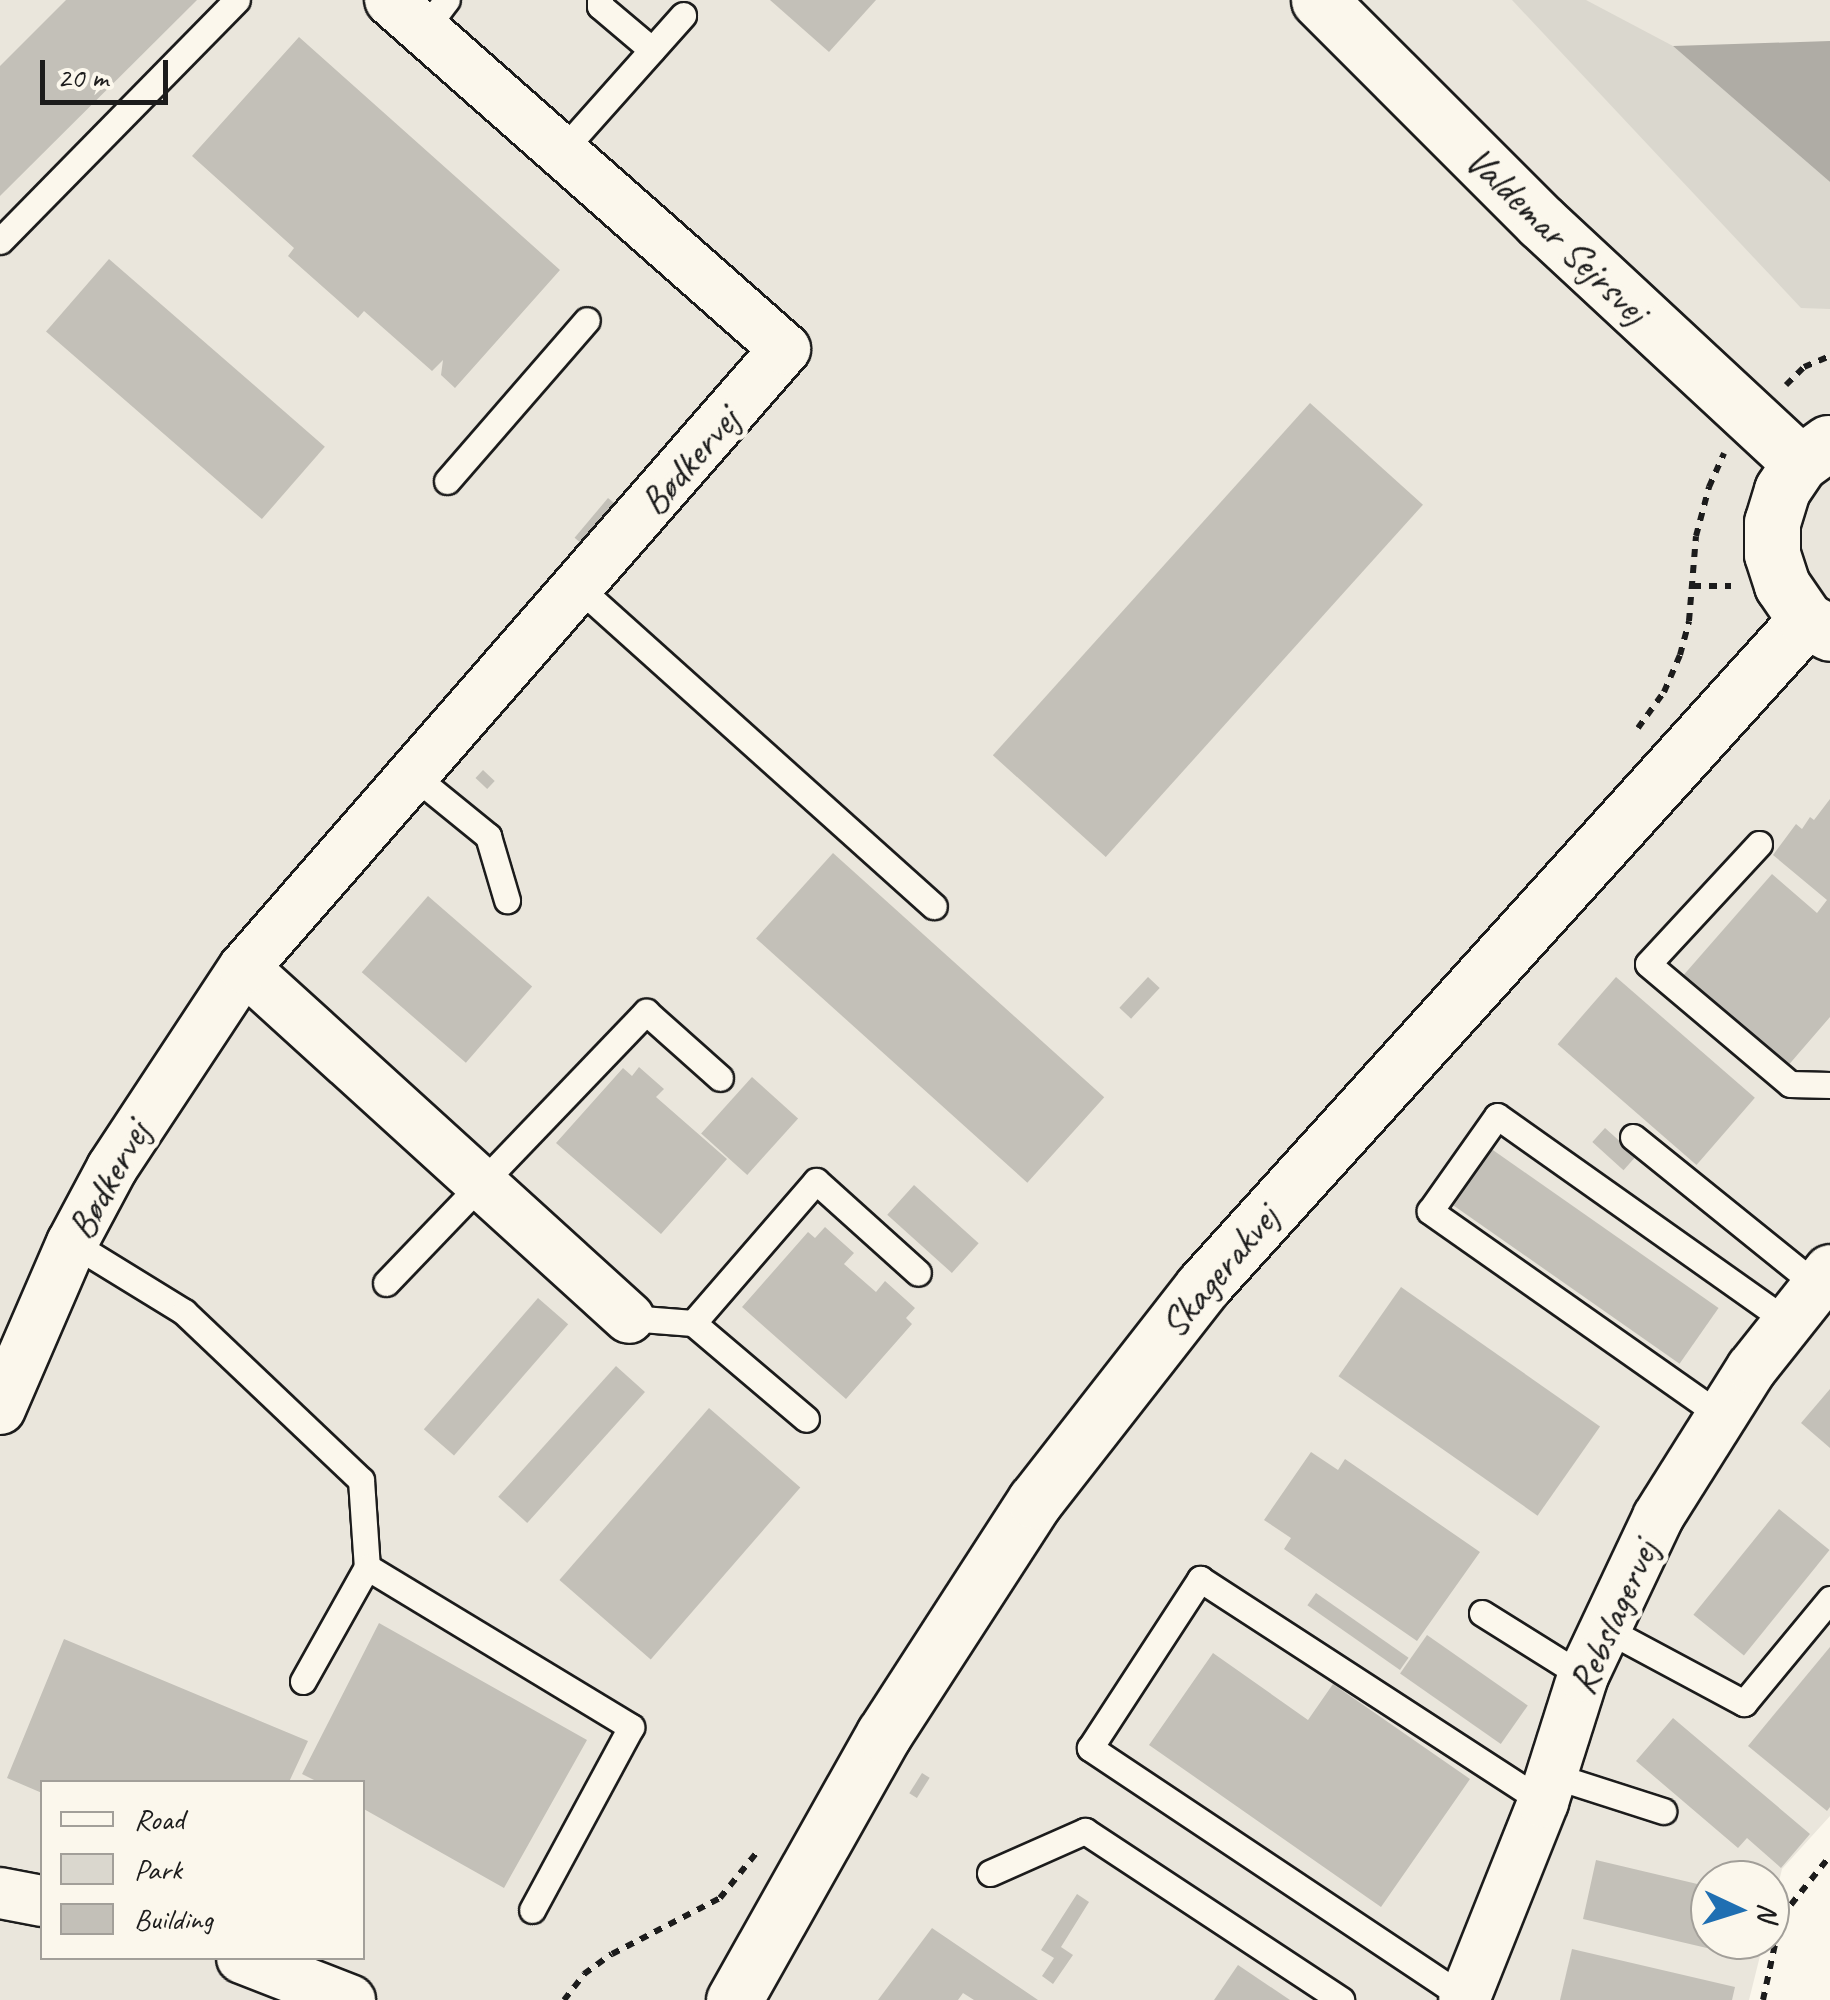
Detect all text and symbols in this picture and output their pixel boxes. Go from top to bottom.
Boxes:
scale bar [45,40,172,102]
text: 20 m [57,58,108,96]
street label: Valdemar Sejrsvej [1456,136,1658,334]
street label: Bødkervej [629,397,749,525]
street label: Bødkervej [56,1113,160,1247]
street label: Skagerakvej [1150,1195,1288,1347]
street label: Rebslagervej [1558,1532,1668,1702]
legend [40,1780,365,1960]
text: Road [134,1800,184,1838]
text: Park [134,1850,182,1888]
north arrow [1690,1860,1790,1960]
text: Building [134,1900,213,1938]
text: N [1750,1902,1786,1922]

